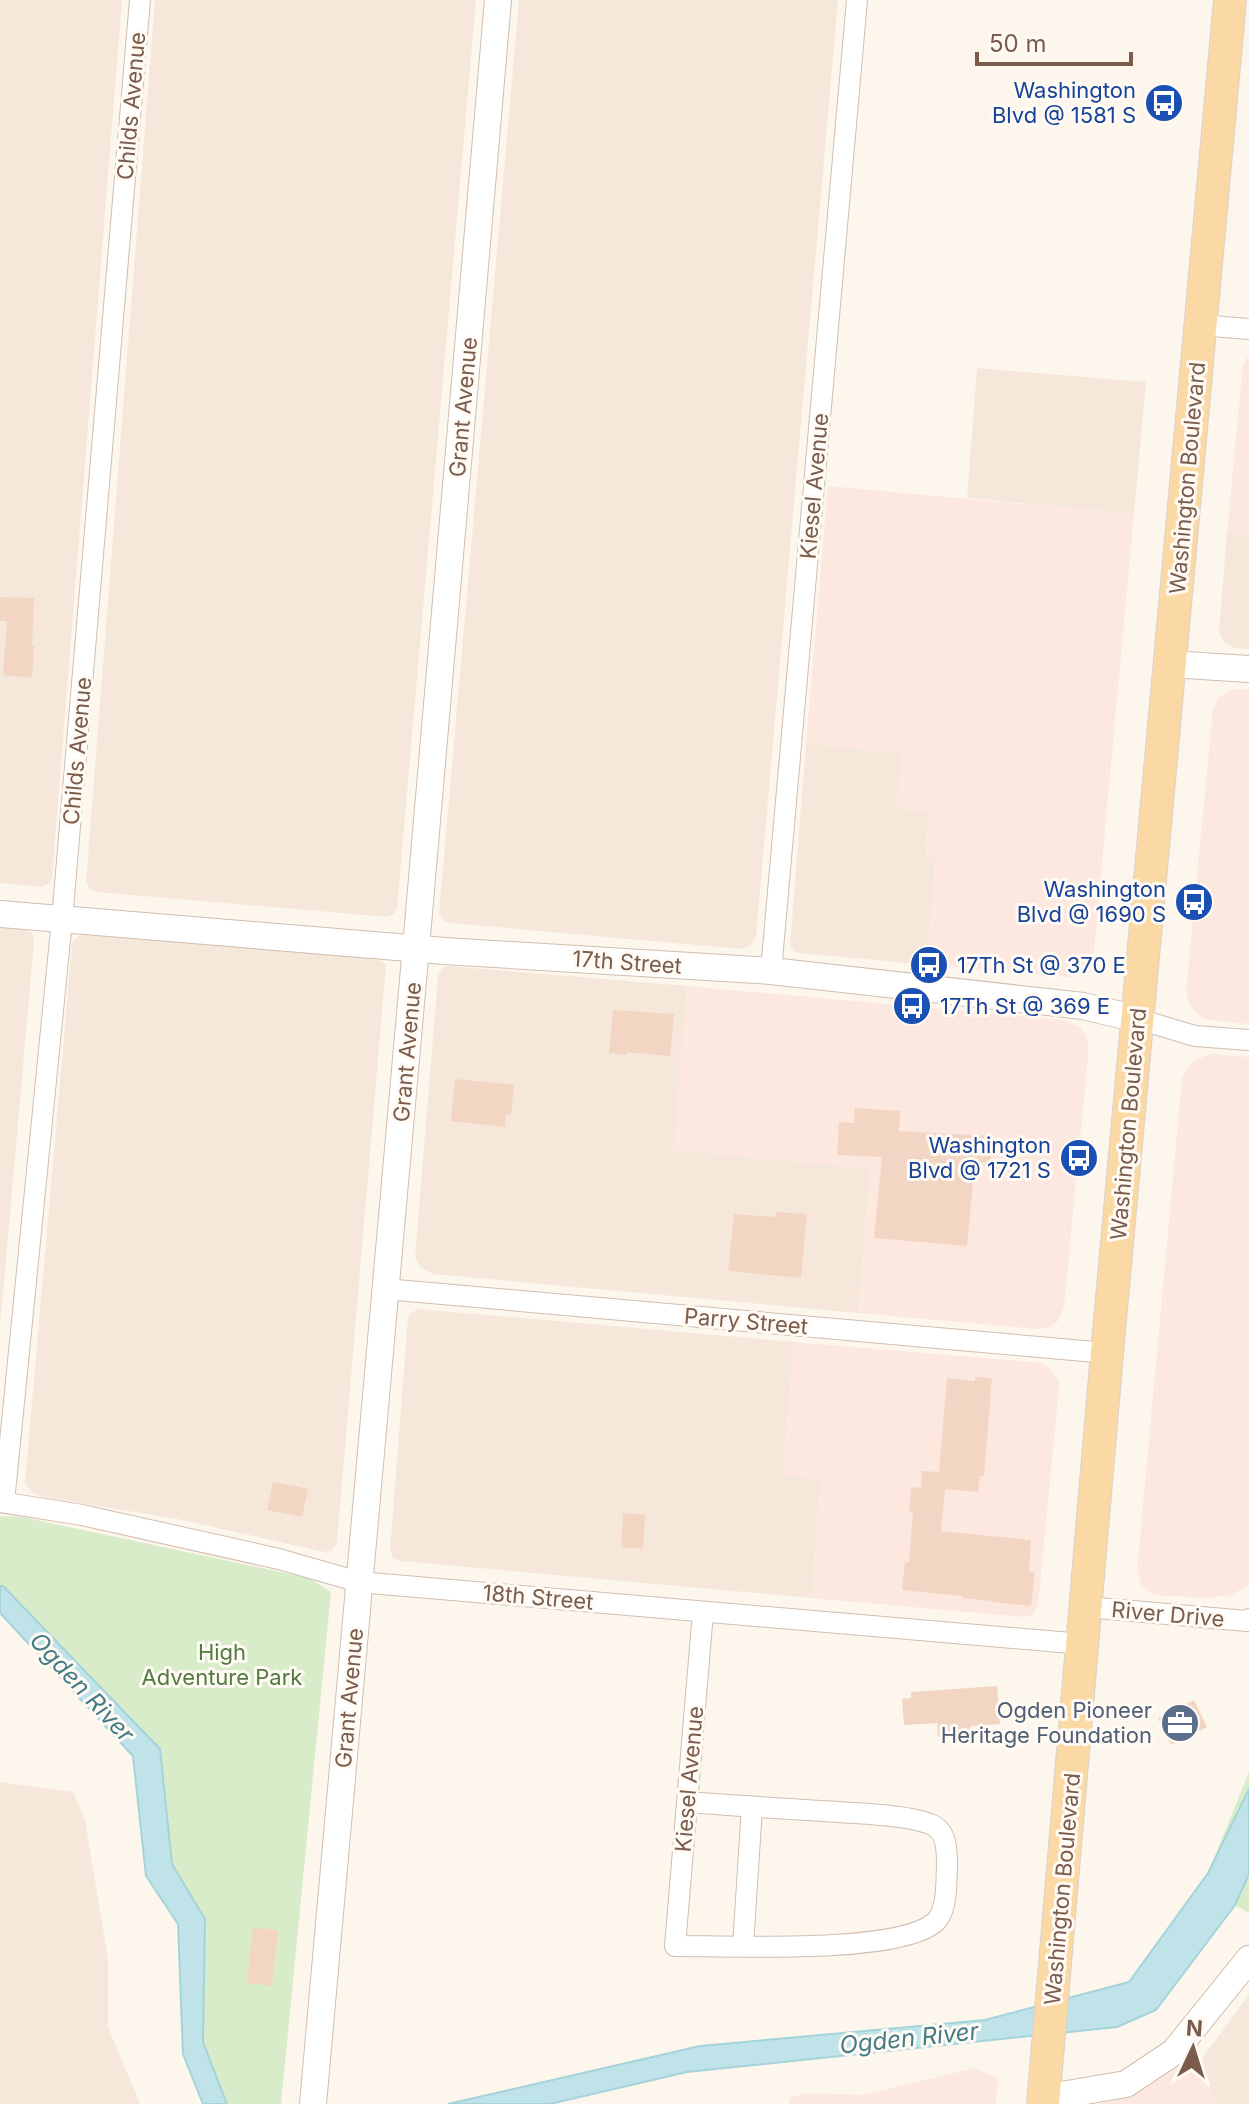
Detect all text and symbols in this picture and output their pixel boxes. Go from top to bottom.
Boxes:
scale bar [977,16,1131,66]
text: 50 m [989,29,1047,58]
street label: Childs Avenue [112,31,150,181]
place label: Washington Blvd @ 1581 S [992,77,1136,128]
bus stop icon: Washington Blvd @ 1581 S [1143,82,1185,124]
street label: Grant Avenue [444,336,482,478]
street label: Washington Boulevard [1164,361,1210,595]
street label: Kiesel Avenue [795,412,833,560]
street label: Childs Avenue [58,676,96,826]
place label: Washington Blvd @ 1690 S [1017,876,1166,927]
bus stop icon: Washington Blvd @ 1690 S [1173,881,1215,923]
bus stop icon: 17Th St @ 370 E [908,944,950,986]
street label: 17th Street [571,945,683,979]
place label: 17Th St @ 370 E [957,952,1126,978]
street label: Grant Avenue [388,981,426,1123]
bus stop icon: 17Th St @ 369 E [891,985,933,1027]
place label: 17Th St @ 369 E [940,993,1110,1019]
street label: Washington Boulevard [1105,1007,1151,1241]
place label: Washington Blvd @ 1721 S [908,1132,1051,1183]
bus stop icon: Washington Blvd @ 1721 S [1058,1137,1100,1179]
street label: Parry Street [683,1303,809,1339]
street label: 18th Street [482,1579,594,1615]
street label: River Drive [1110,1596,1226,1632]
water label: Ogden River [24,1626,141,1749]
street label: Grant Avenue [330,1627,368,1769]
park label: High Adventure Park [142,1639,302,1690]
place label: Ogden Pioneer Heritage Foundation [941,1697,1152,1748]
office icon: Ogden Pioneer Heritage Foundation [1159,1702,1201,1744]
street label: Kiesel Avenue [670,1705,708,1853]
street label: Washington Boulevard [1039,1772,1085,2006]
north arrow [1153,2008,1233,2088]
text: N [1185,2014,1204,2042]
water label: Ogden River [838,2016,981,2060]

